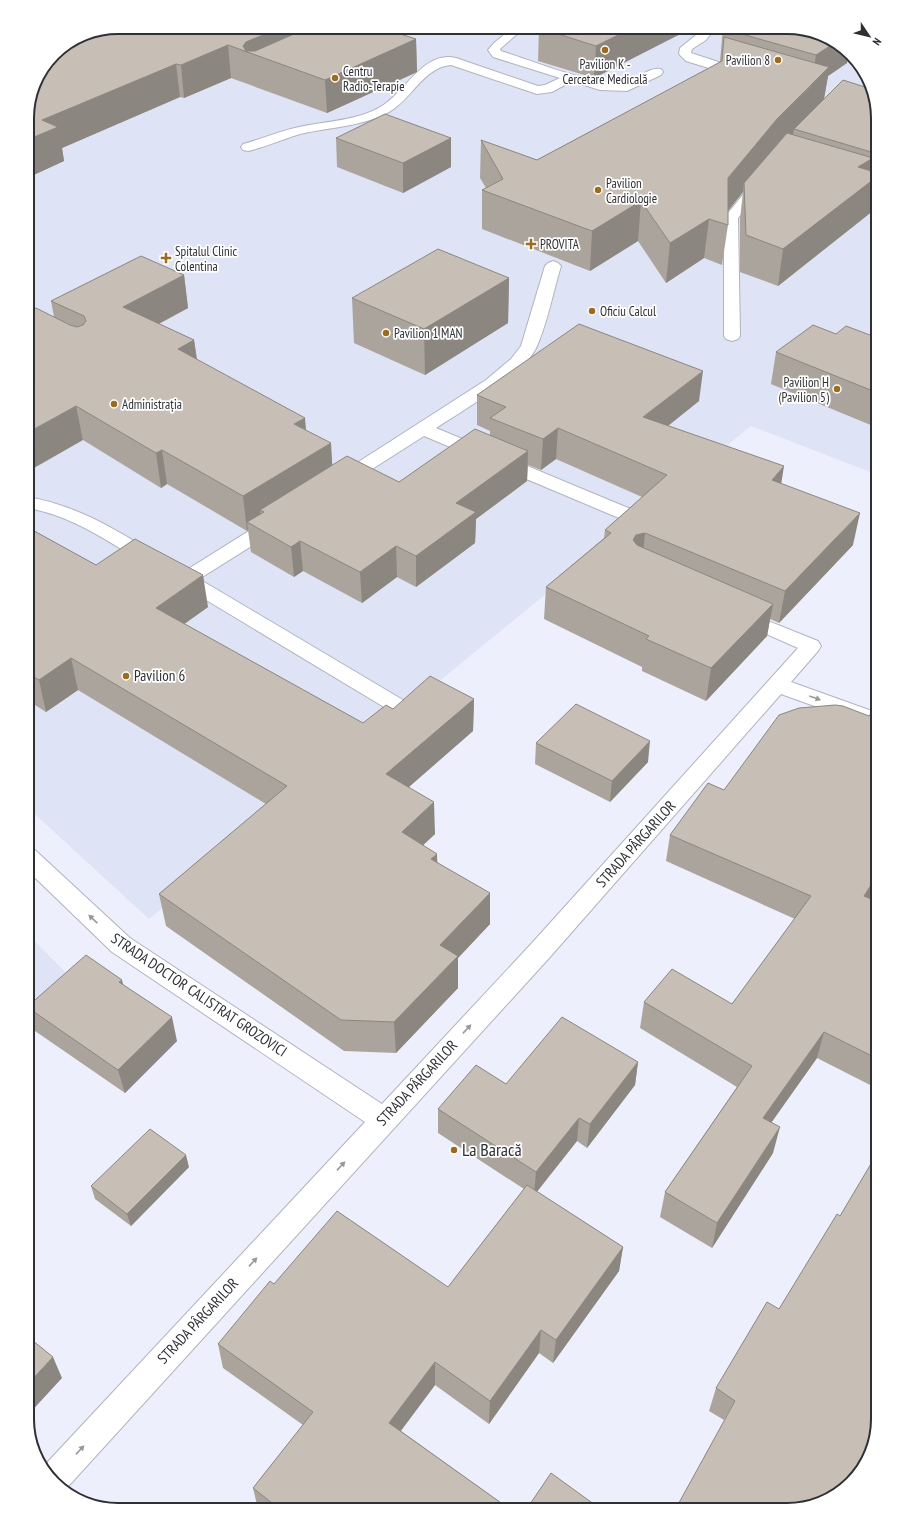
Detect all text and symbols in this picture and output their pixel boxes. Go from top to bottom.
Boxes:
north arrow [849,16,889,56]
text: N [870,35,885,48]
marker: Pavilion K - Cercetare Medicală [600,45,610,55]
place label: Pavilion 8 [726,52,770,69]
marker: Pavilion 8 [773,55,783,65]
place label: Pavilion K - Cercetare Medicală [563,56,647,88]
place label: Centru Radio-Terapie [343,63,405,95]
marker: Centru Radio-Terapie [330,73,340,83]
place label: Pavilion Cardiologie [606,175,657,207]
marker: Pavilion Cardiologie [593,185,603,195]
place label: PROVITA [540,236,580,253]
marker: PROVITA [525,238,537,250]
place label: Spitalul Clinic Colentina [175,243,238,275]
marker: Spitalul Clinic Colentina [160,252,172,264]
place label: Oficiu Calcul [600,303,656,320]
marker: Oficiu Calcul [587,306,597,316]
place label: Pavilion 1 MAN [394,325,463,342]
marker: Pavilion 1 MAN [381,328,391,338]
place label: Pavilion H (Pavilion 5) [779,374,829,406]
marker: Pavilion H (Pavilion 5) [832,384,842,394]
place label: Administrația [122,396,182,413]
marker: Administrația [109,399,119,409]
place label: Pavilion 6 [134,666,185,685]
marker: Pavilion 6 [121,671,131,681]
one-way arrow [809,695,821,701]
street label: STRADA PÂRGARILOR [592,796,680,891]
one-way arrow [88,914,98,923]
street label: STRADA DOCTOR CALISTRAT GROZOVICI [108,929,291,1061]
one-way arrow [463,1024,472,1035]
street label: STRADA PÂRGARILOR [372,1036,461,1129]
place label: La Baracă [462,1138,522,1161]
marker: La Baracă [449,1145,459,1155]
one-way arrow [336,1161,346,1171]
one-way arrow [248,1257,257,1266]
street label: STRADA PÂRGARILOR [153,1274,242,1367]
one-way arrow [75,1445,84,1455]

